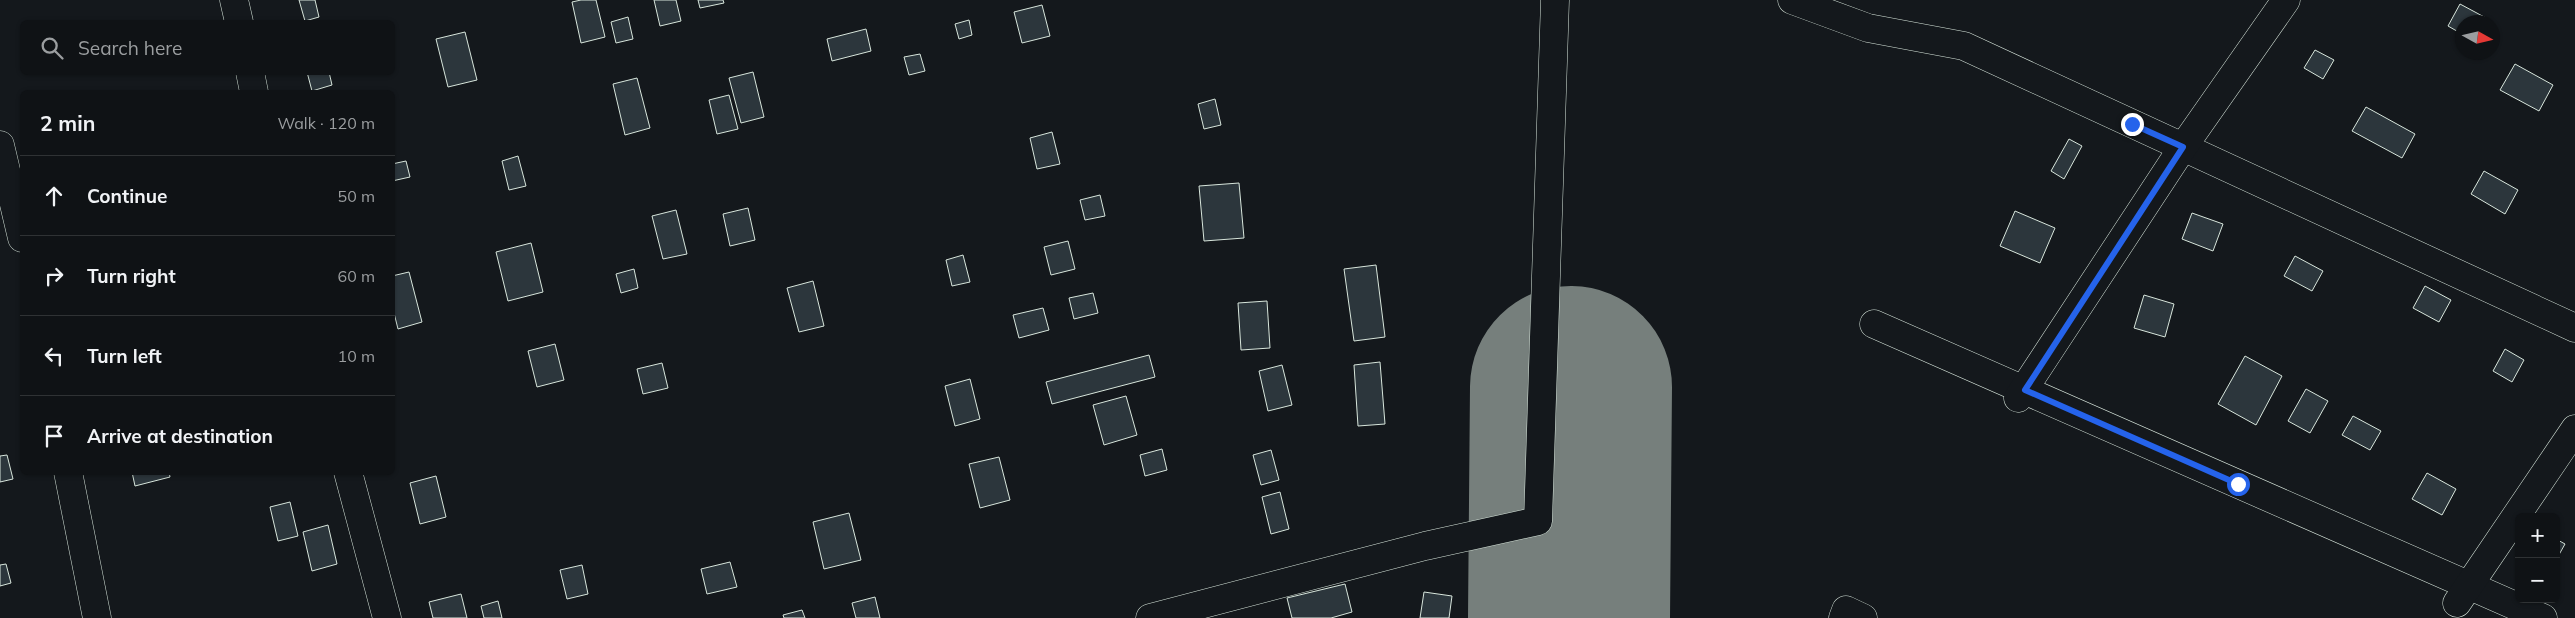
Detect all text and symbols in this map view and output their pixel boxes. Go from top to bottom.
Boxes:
north arrow [2455,15,2500,60]
search box [20,20,395,75]
icon: search [38,34,66,62]
text: Search here [78,36,182,60]
text: 2 min [40,110,95,136]
text: Walk · 120 m [277,113,375,133]
route end [2121,113,2144,136]
icon: ahead [40,182,68,210]
text: Continue [87,184,167,208]
text: 50 m [338,186,375,206]
icon: right [40,262,68,290]
text: Turn right [87,264,176,288]
text: 60 m [338,266,375,286]
icon: left [40,342,68,370]
text: Turn left [87,344,162,368]
text: 10 m [338,346,375,366]
icon: arrive [40,422,68,450]
text: Arrive at destination [87,424,273,448]
route start [2227,473,2250,496]
map controls [2515,513,2560,603]
button: + [2515,513,2560,558]
button: − [2515,558,2560,603]

